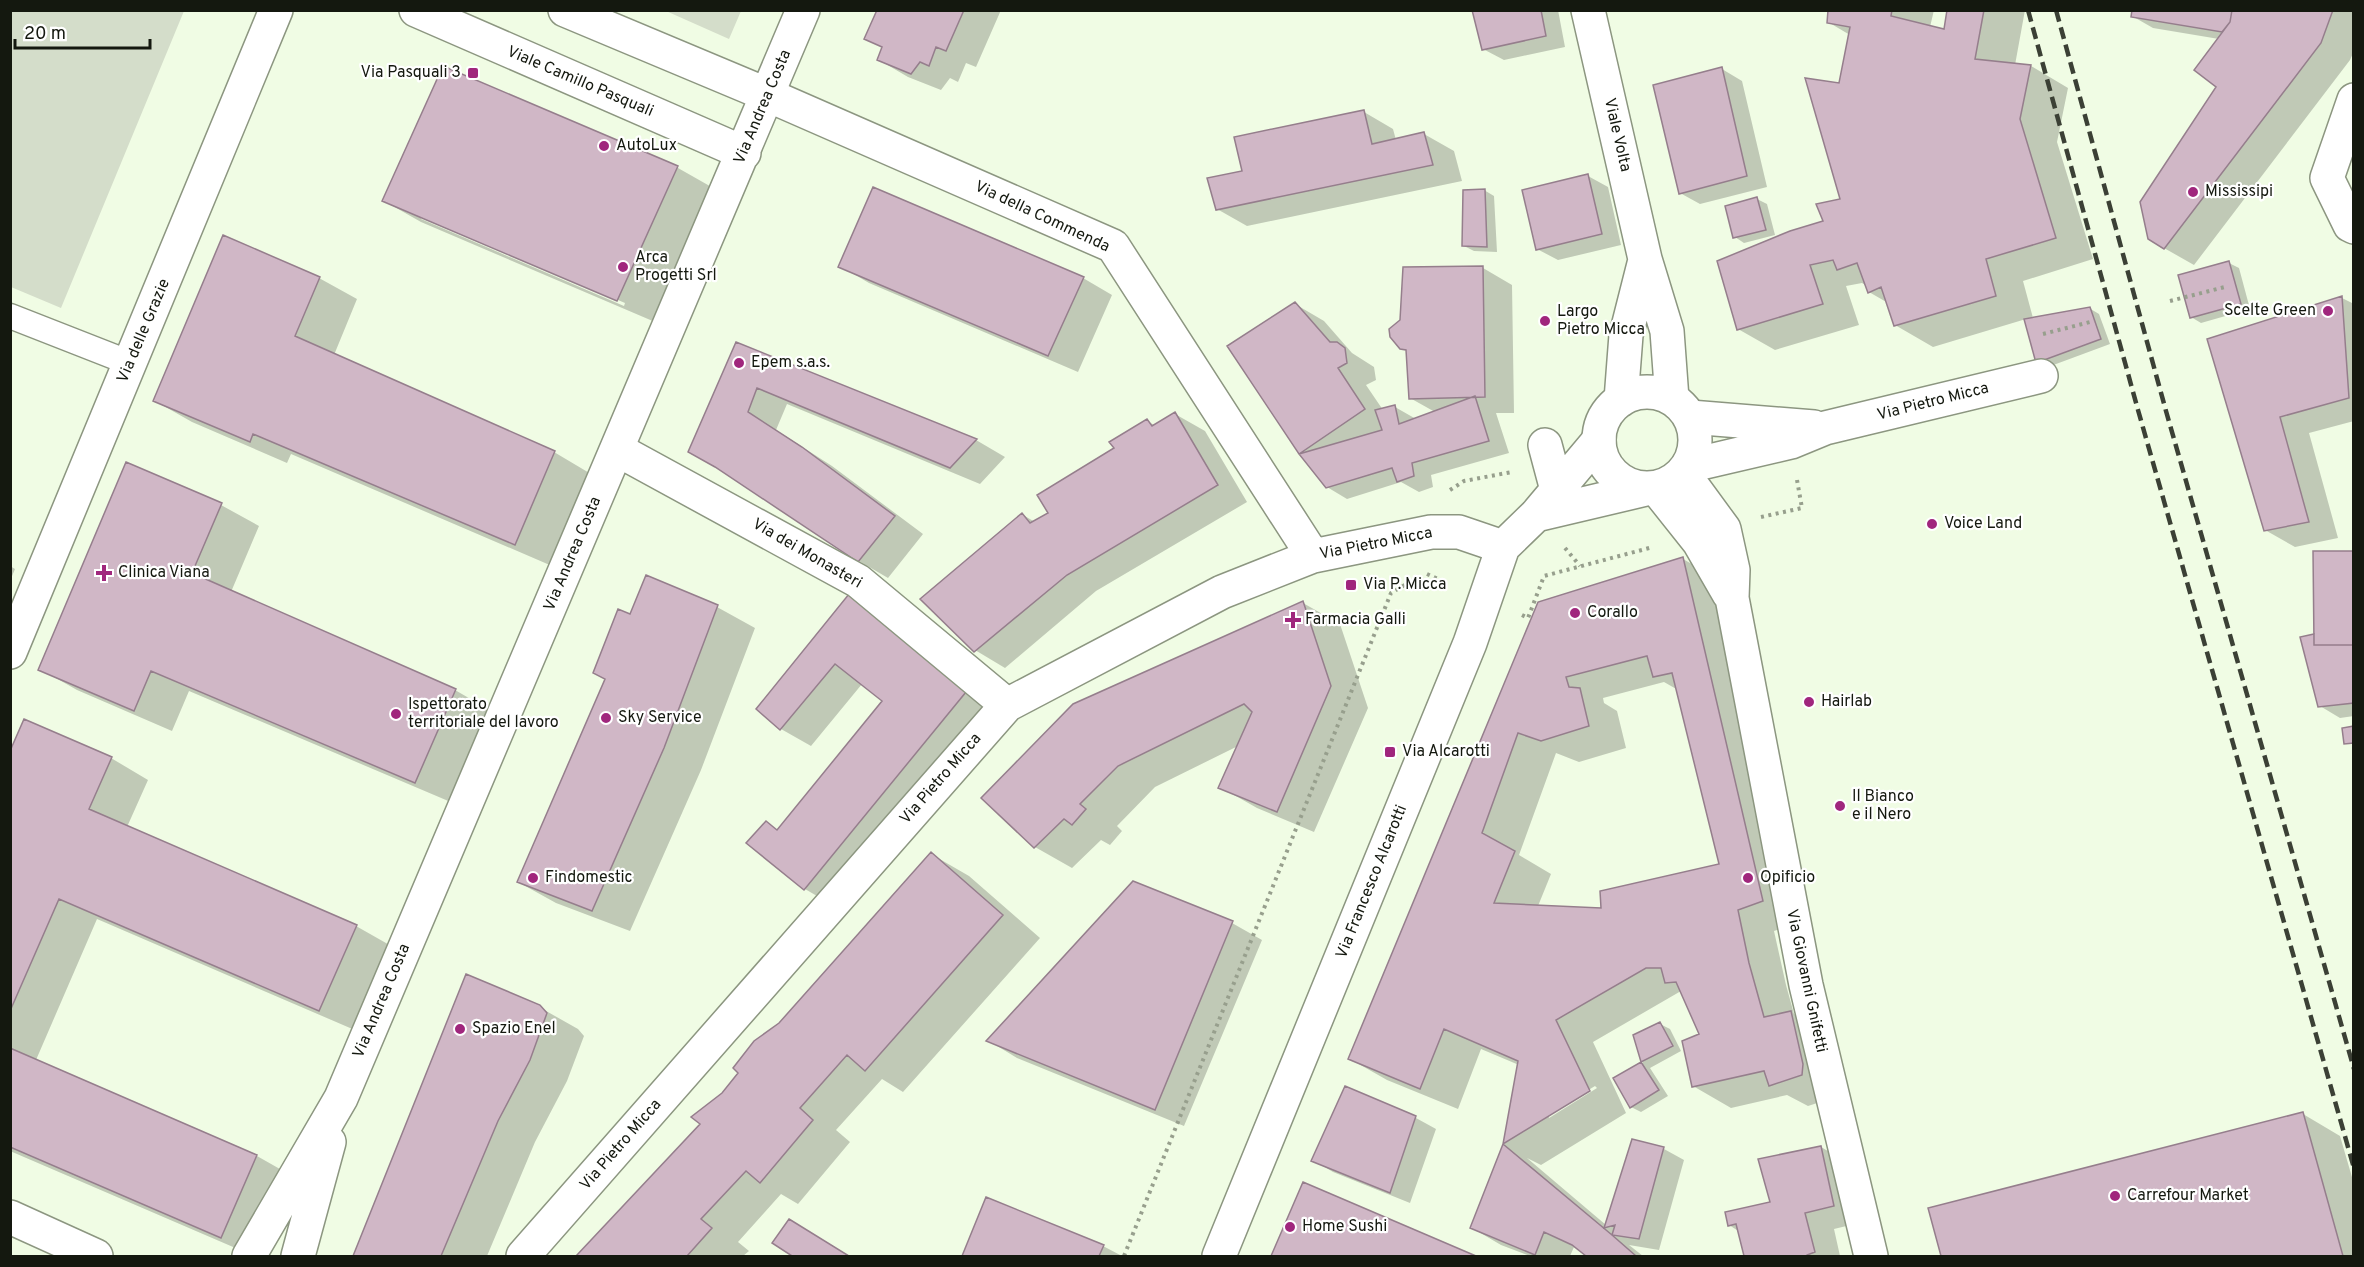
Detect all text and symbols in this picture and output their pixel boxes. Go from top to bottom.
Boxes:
scale bar [15,12,150,50]
text: 20 m [24,23,66,46]
street label: Viale Camillo Pasquali [504,42,656,122]
street label: Via Andrea Costa [730,47,796,167]
place label: Via Pasquali 3 [361,63,461,83]
marker: Via Pasquali 3 [466,66,480,80]
street label: Viale Volta [1599,96,1635,174]
place label: AutoLux [616,136,677,156]
marker: AutoLux [597,139,611,153]
street label: Via della Commenda [971,177,1113,257]
place label: Mississipi [2205,182,2273,202]
marker: Mississipi [2186,185,2200,199]
place label: Arca Progetti Srl [635,248,717,286]
marker: Arca Progetti Srl [616,260,630,274]
street label: Via delle Grazie [113,276,175,386]
place label: Scelte Green [2224,301,2316,321]
place label: Largo Pietro Micca [1557,302,1645,340]
marker: Scelte Green [2321,304,2335,318]
marker: Largo Pietro Micca [1538,314,1552,328]
place label: Epem s.a.s. [751,353,830,373]
marker: Epem s.a.s. [732,356,746,370]
street label: Via Pietro Micca [1875,378,1991,426]
street label: Via Andrea Costa [540,494,606,614]
street label: Via dei Monasteri [748,514,866,594]
place label: Voice Land [1944,514,2022,534]
marker: Voice Land [1925,517,1939,531]
street label: Via Pietro Micca [1318,523,1434,565]
place label: Clinica Viana [118,563,210,583]
marker: Clinica Viana [95,564,113,582]
place label: Via P. Micca [1363,575,1446,595]
marker: Via P. Micca [1344,578,1358,592]
place label: Corallo [1587,603,1638,623]
marker: Corallo [1568,606,1582,620]
place label: Farmacia Galli [1305,610,1406,630]
marker: Farmacia Galli [1286,613,1300,627]
place label: Hairlab [1821,692,1872,712]
place label: Ispettorato territoriale del lavoro [408,695,559,733]
marker: Hairlab [1802,695,1816,709]
marker: Ispettorato territoriale del lavoro [389,707,403,721]
place label: Sky Service [618,708,702,728]
marker: Sky Service [599,711,613,725]
street label: Via Pietro Micca [896,729,986,829]
place label: Via Alcarotti [1402,742,1490,762]
marker: Via Alcarotti [1383,745,1397,759]
place label: Il Bianco e il Nero [1852,787,1914,825]
marker: Il Bianco e il Nero [1833,799,1847,813]
street label: Via Francesco Alcarotti [1332,802,1412,962]
place label: Findomestic [545,868,633,888]
place label: Opificio [1760,868,1815,888]
marker: Findomestic [526,871,540,885]
marker: Opificio [1741,871,1755,885]
street label: Via Giovanni Gnifetti [1781,907,1831,1055]
street label: Via Andrea Costa [349,941,415,1061]
place label: Spazio Enel [472,1019,556,1039]
marker: Spazio Enel [453,1022,467,1036]
street label: Via Pietro Micca [576,1095,666,1195]
place label: Carrefour Market [2127,1186,2249,1206]
marker: Carrefour Market [2108,1189,2122,1203]
place label: Home Sushi [1302,1217,1387,1237]
marker: Home Sushi [1283,1220,1297,1234]

